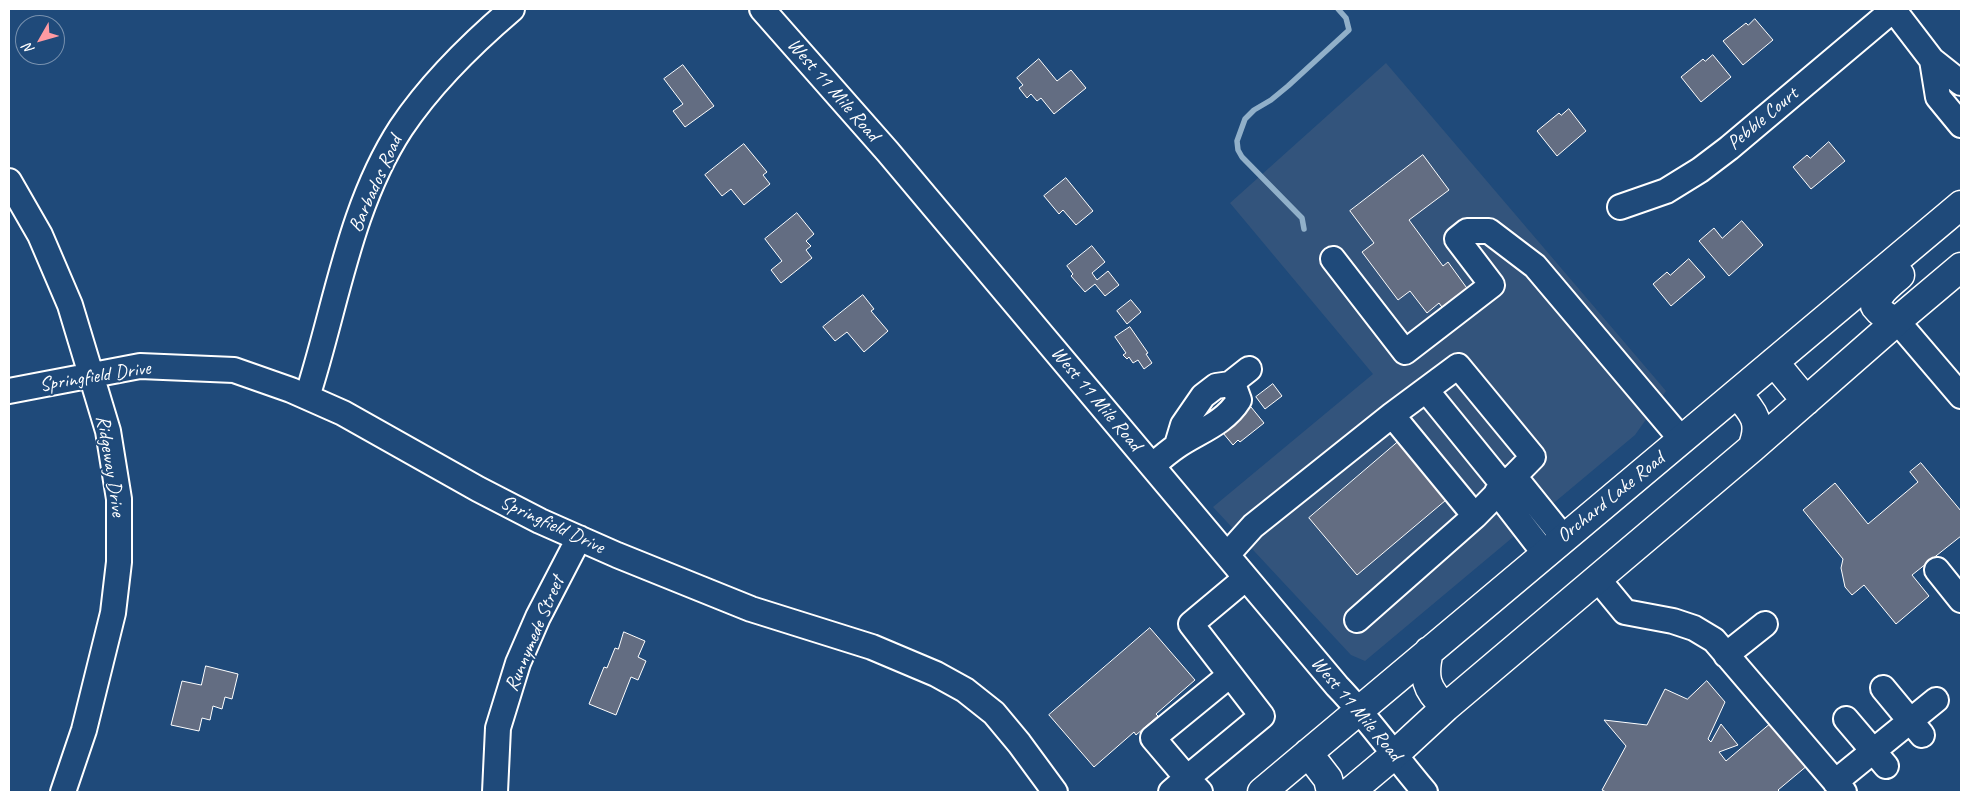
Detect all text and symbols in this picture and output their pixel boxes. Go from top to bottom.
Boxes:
north arrow [15,15,65,65]
street label: West 11 Mile Road [782,34,884,146]
text: N [19,40,38,58]
street label: Pebble Court [1723,82,1803,156]
street label: Barbados Road [344,132,408,236]
street label: West 11 Mile Road [1045,342,1147,456]
street label: Springfield Drive [38,356,152,398]
street label: Ridgeway Drive [90,414,130,518]
street label: Orchard Lake Road [1552,447,1670,549]
street label: Springfield Drive [496,490,608,560]
street label: Runnymede Street [500,573,570,695]
street label: West 11 Mile Road [1305,652,1407,766]

